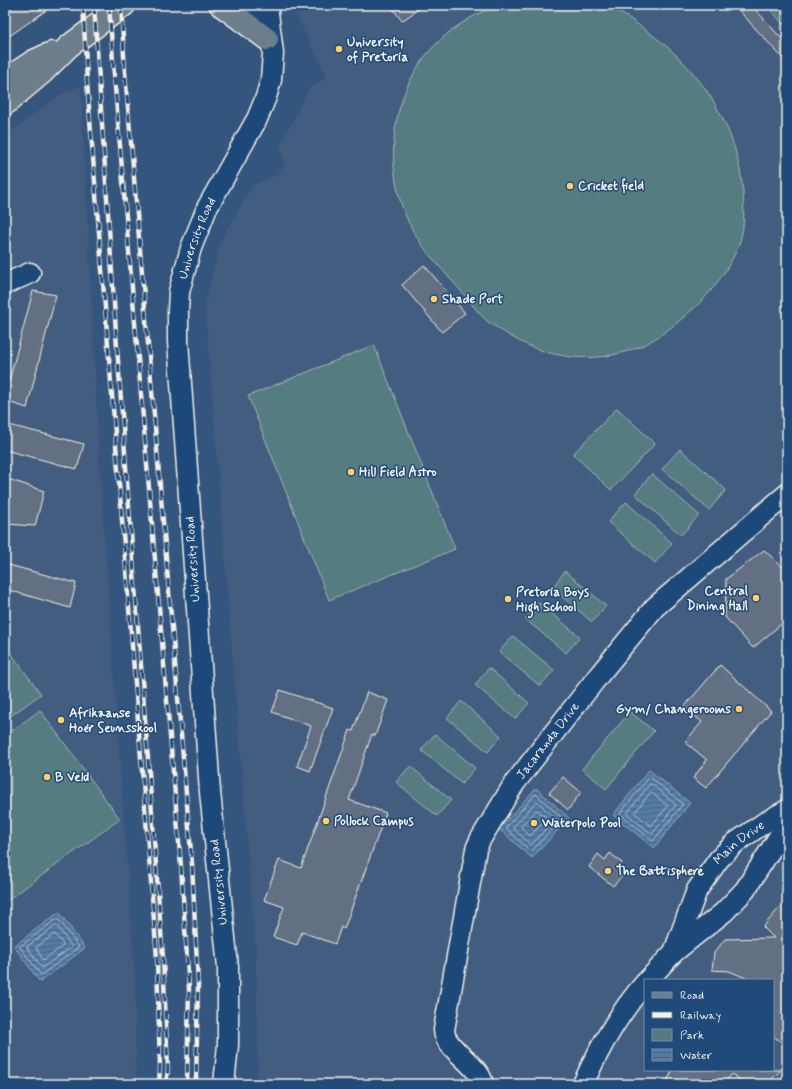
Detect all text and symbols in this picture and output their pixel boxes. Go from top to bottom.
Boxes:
place label: University of Pretoria [347,34,408,66]
marker: University of Pretoria [334,44,344,54]
place label: Cricket field [578,178,645,195]
marker: Cricket field [565,181,575,191]
street label: University Road [174,194,220,281]
place label: Shade Port [442,291,504,308]
marker: Shade Port [429,294,439,304]
place label: Hill Field Astro [359,464,437,481]
marker: Hill Field Astro [346,467,356,477]
street label: University Road [182,516,204,602]
place label: Central Dining Hall [687,583,749,616]
place label: Pretoria Boys High School [516,584,589,619]
marker: Central Dining Hall [751,593,761,603]
marker: Pretoria Boys High School [503,594,513,604]
street label: Jacaranda Drive [512,699,583,783]
place label: Gym/ Changerooms [616,701,731,719]
marker: Gym/ Changerooms [734,704,744,714]
place label: Afrikaanse Hoër Seunsskool [69,705,157,737]
marker: Afrikaanse Hoër Seunsskool [56,715,66,725]
place label: B Veld [55,769,89,786]
marker: B Veld [42,772,52,782]
place label: Pollock Campus [334,813,414,830]
place label: Waterpolo Pool [541,815,621,832]
marker: Pollock Campus [321,816,331,826]
street label: Main Drive [709,817,768,869]
marker: Waterpolo Pool [529,818,539,828]
street label: University Road [206,838,232,926]
place label: The Battisphere [616,863,704,880]
marker: The Battisphere [603,866,613,876]
legend [644,979,774,1071]
text: Road [680,988,704,1004]
text: Railway [680,1008,722,1024]
text: Park [680,1028,704,1044]
text: Water [680,1048,712,1064]

